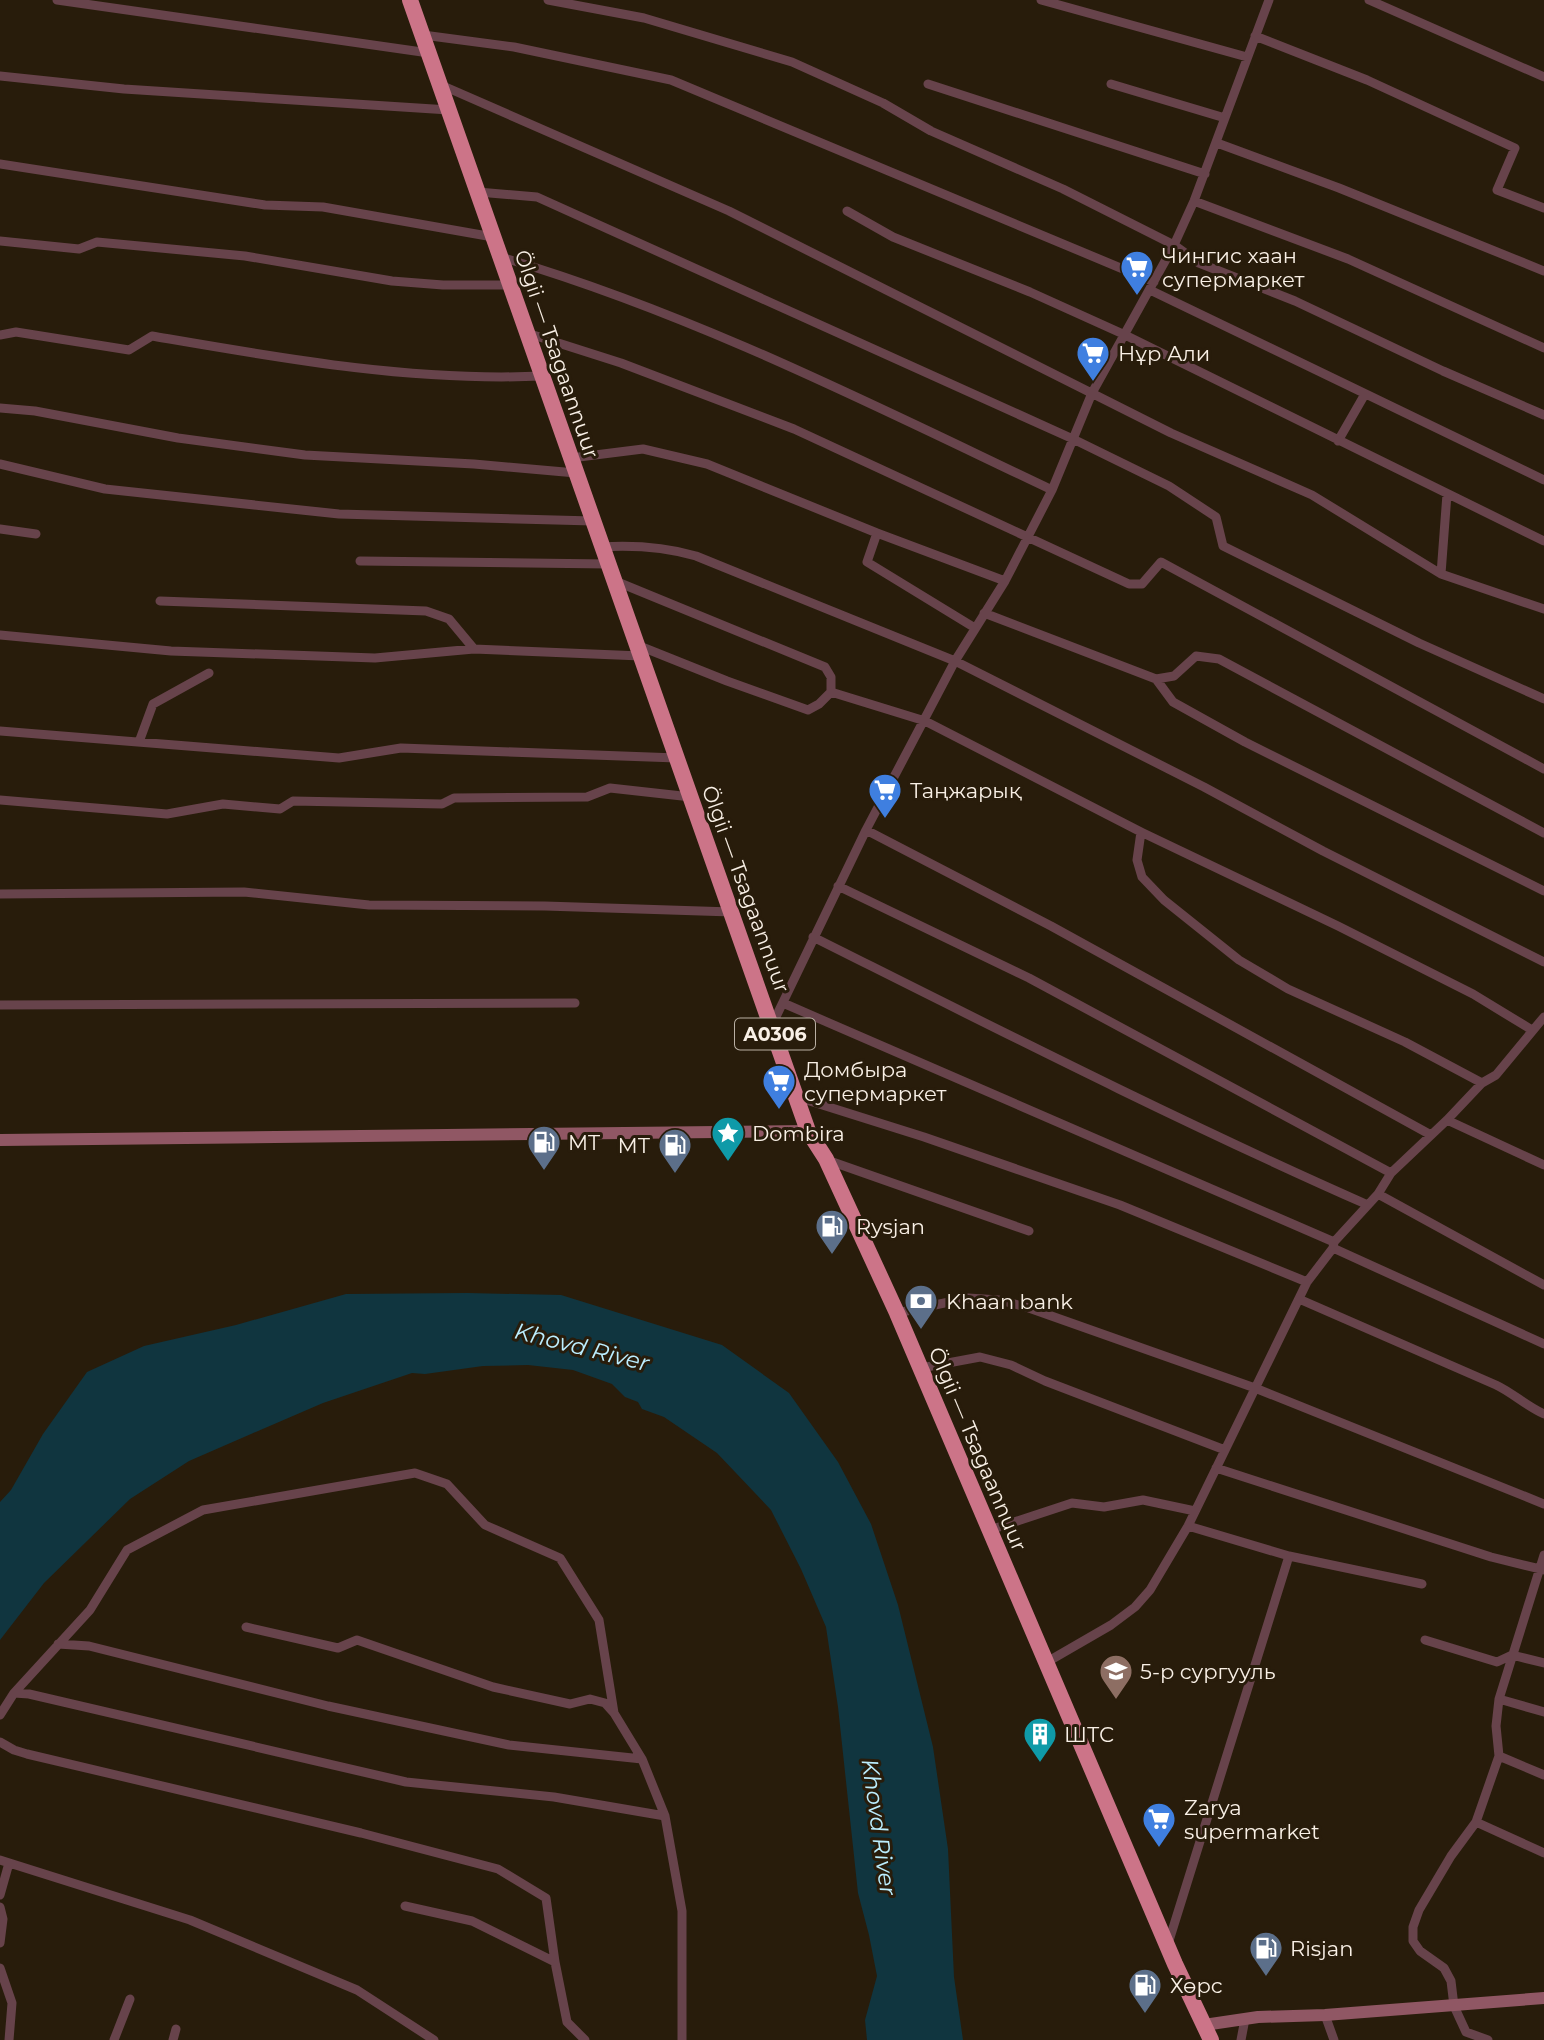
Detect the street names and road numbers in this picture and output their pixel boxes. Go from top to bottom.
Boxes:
street label: Ölgii — Tsagaannuur [510,246,604,462]
street label: Ölgii — Tsagaannuur [697,782,795,996]
road number: A0306 [735,1018,815,1050]
street label: Ölgii — Tsagaannuur [924,1343,1032,1555]

